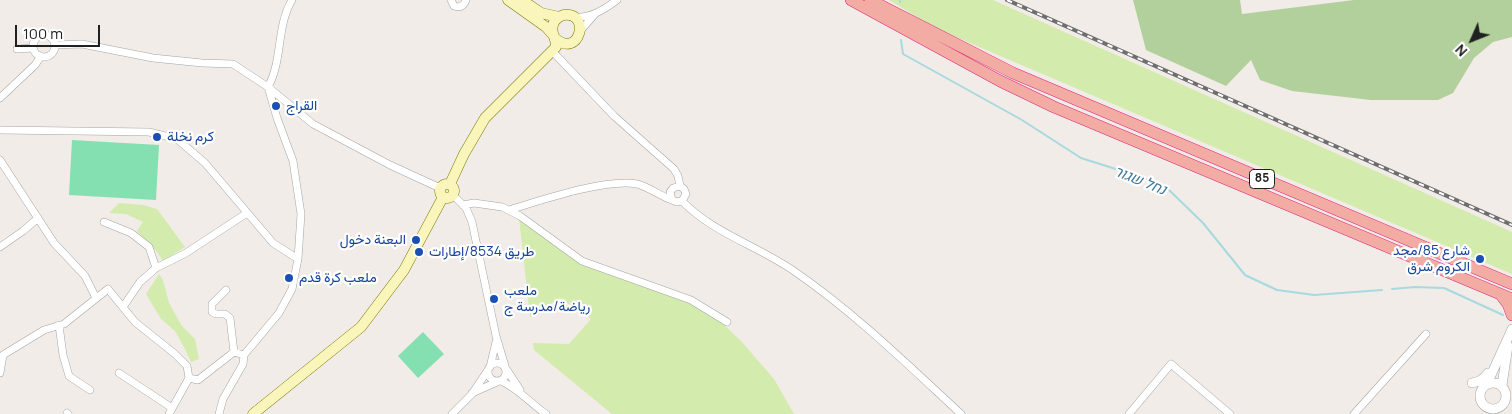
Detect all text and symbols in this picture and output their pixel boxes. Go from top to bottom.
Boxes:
scale bar [18,15,102,47]
north arrow [1447,15,1497,65]
text: 100 m [23,23,63,44]
text: N [1451,41,1471,61]
place label: القراج [286,98,317,114]
marker: القراج [270,100,282,112]
place label: كرم نخلة [167,129,214,145]
marker: كرم نخلة [151,131,163,143]
water label: נחל שגור [1111,162,1169,200]
road number: 85 [1250,170,1274,188]
place label: البعنة دخول [340,232,406,248]
marker: البعنة دخول [410,234,422,246]
place label: شارع 85/مجد الكروم شرق [1393,243,1470,276]
place label: طريق 8534/إطارات [429,244,534,260]
marker: طريق 8534/إطارات [413,246,425,258]
marker: شارع 85/مجد الكروم شرق [1474,253,1486,265]
place label: ملعب كرة قدم [299,270,377,286]
marker: ملعب كرة قدم [283,272,295,284]
place label: ملعب رياضة/مدرسة ج [504,283,590,316]
marker: ملعب رياضة/مدرسة ج [488,293,500,305]

